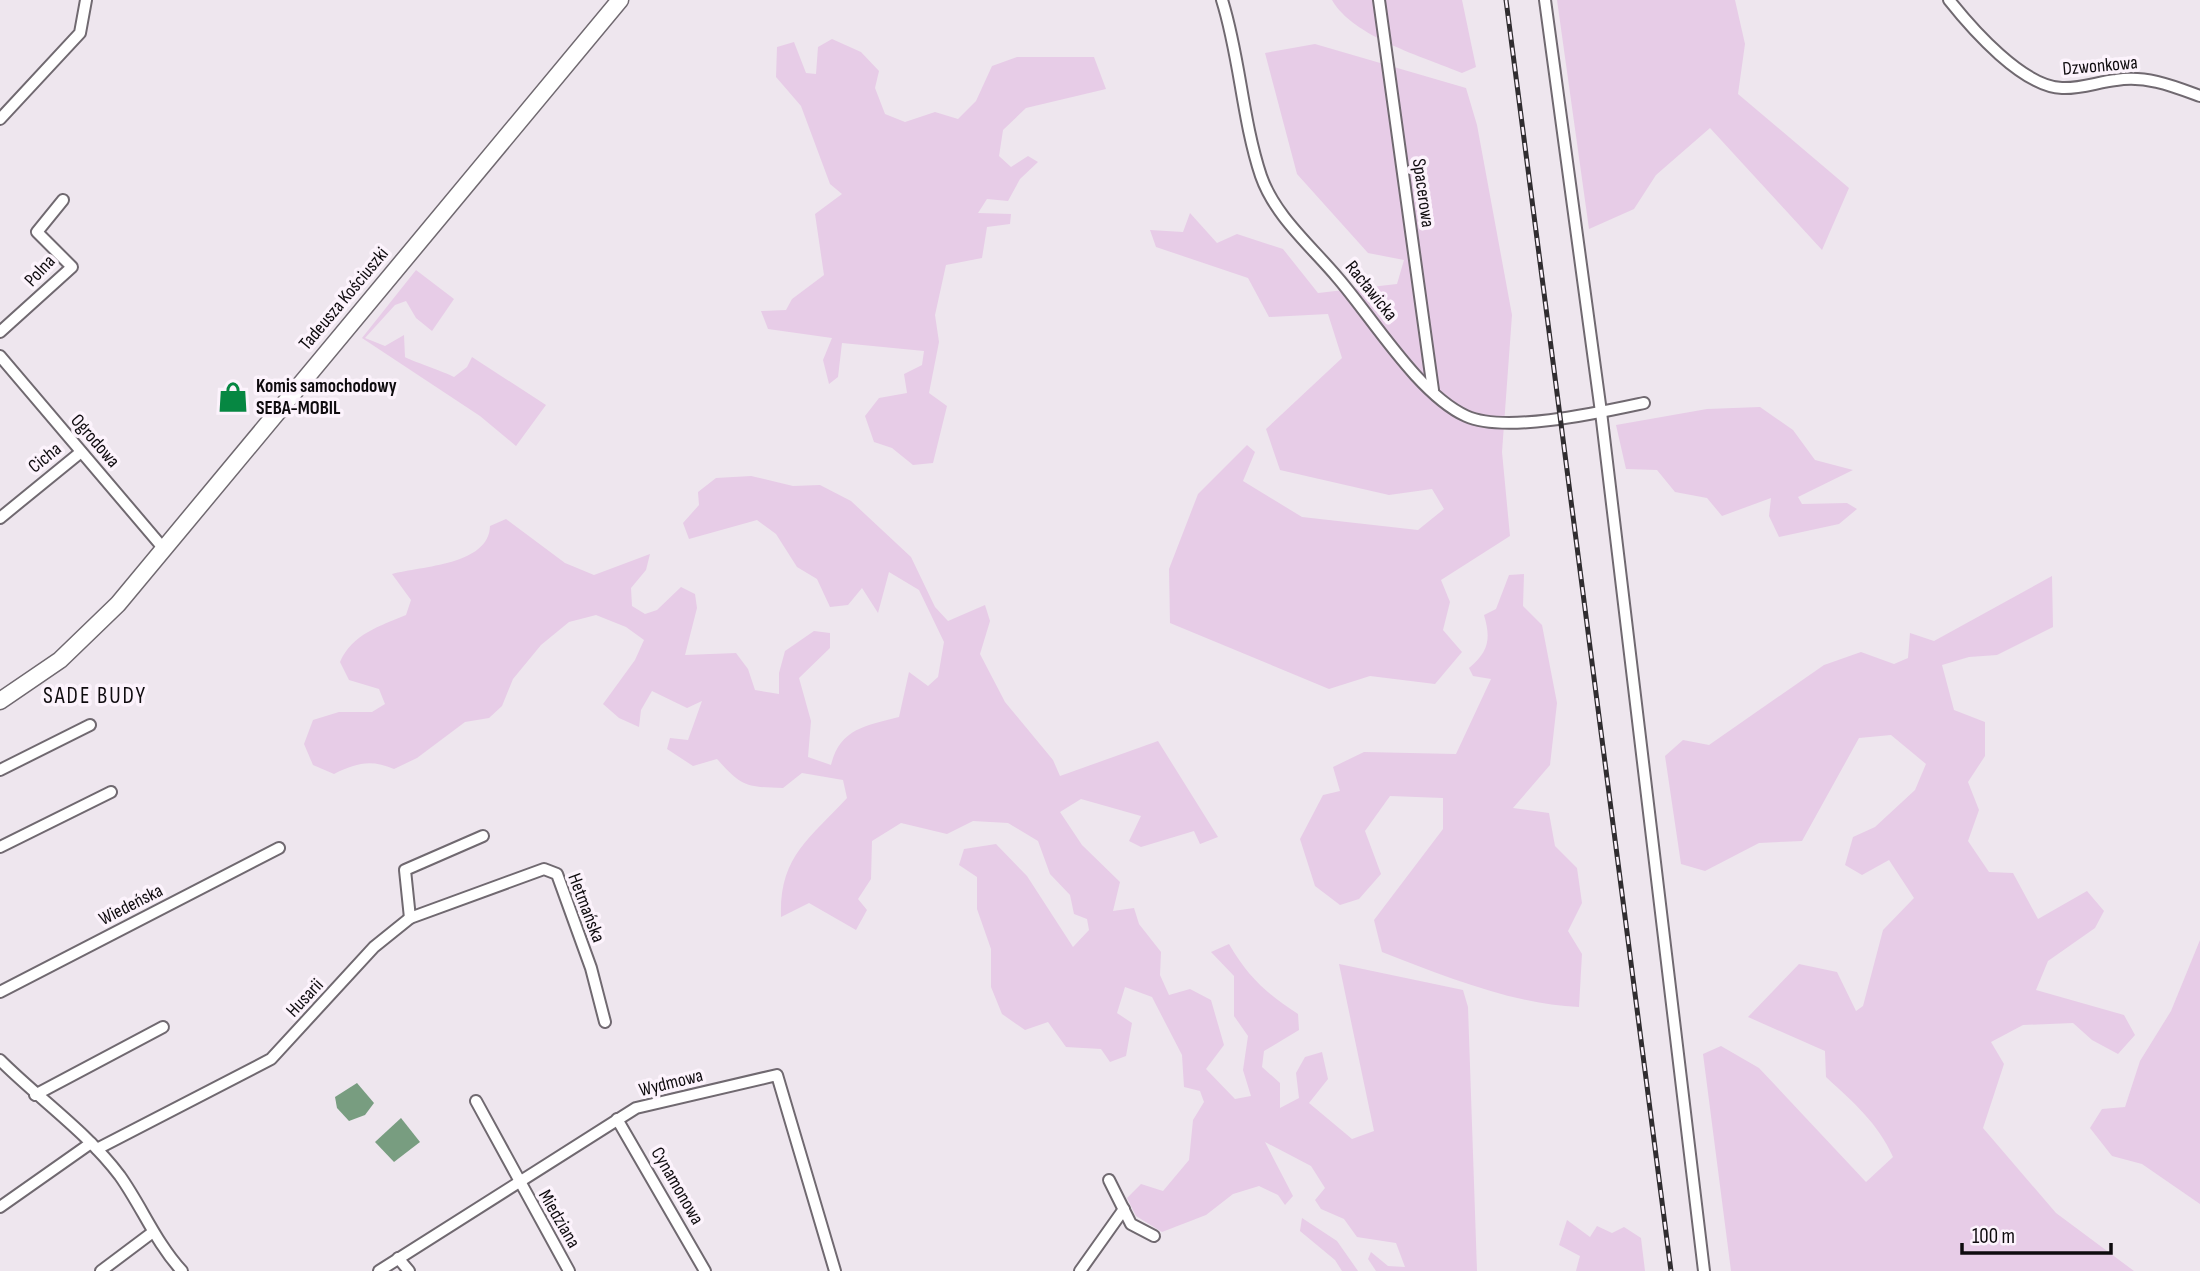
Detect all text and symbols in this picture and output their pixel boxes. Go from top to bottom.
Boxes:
street label: Dzwonkowa [2062,51,2138,81]
street label: Spacerowa [1407,157,1439,229]
street label: Tadeusza Kościuszki [294,243,394,355]
street label: Polna [20,250,60,292]
street label: Racławicka [1340,256,1402,326]
place label: Komis samochodowy SEBA-MOBIL [256,375,397,420]
shop icon: Komis samochodowy SEBA-MOBIL [216,380,250,414]
street label: Ogrodowa [66,410,124,472]
street label: Cicha [24,438,66,478]
district label: SADE BUDY [43,682,147,710]
street label: Hetmańska [562,870,610,946]
street label: Wiedeńska [95,879,167,931]
street label: Husarii [282,974,328,1022]
street label: Wydmowa [637,1064,705,1102]
street label: Cynamonowa [646,1143,708,1229]
street label: Miedziana [533,1186,585,1252]
scale bar [1962,1212,2111,1256]
text: 100 m [1972,1224,2015,1249]

